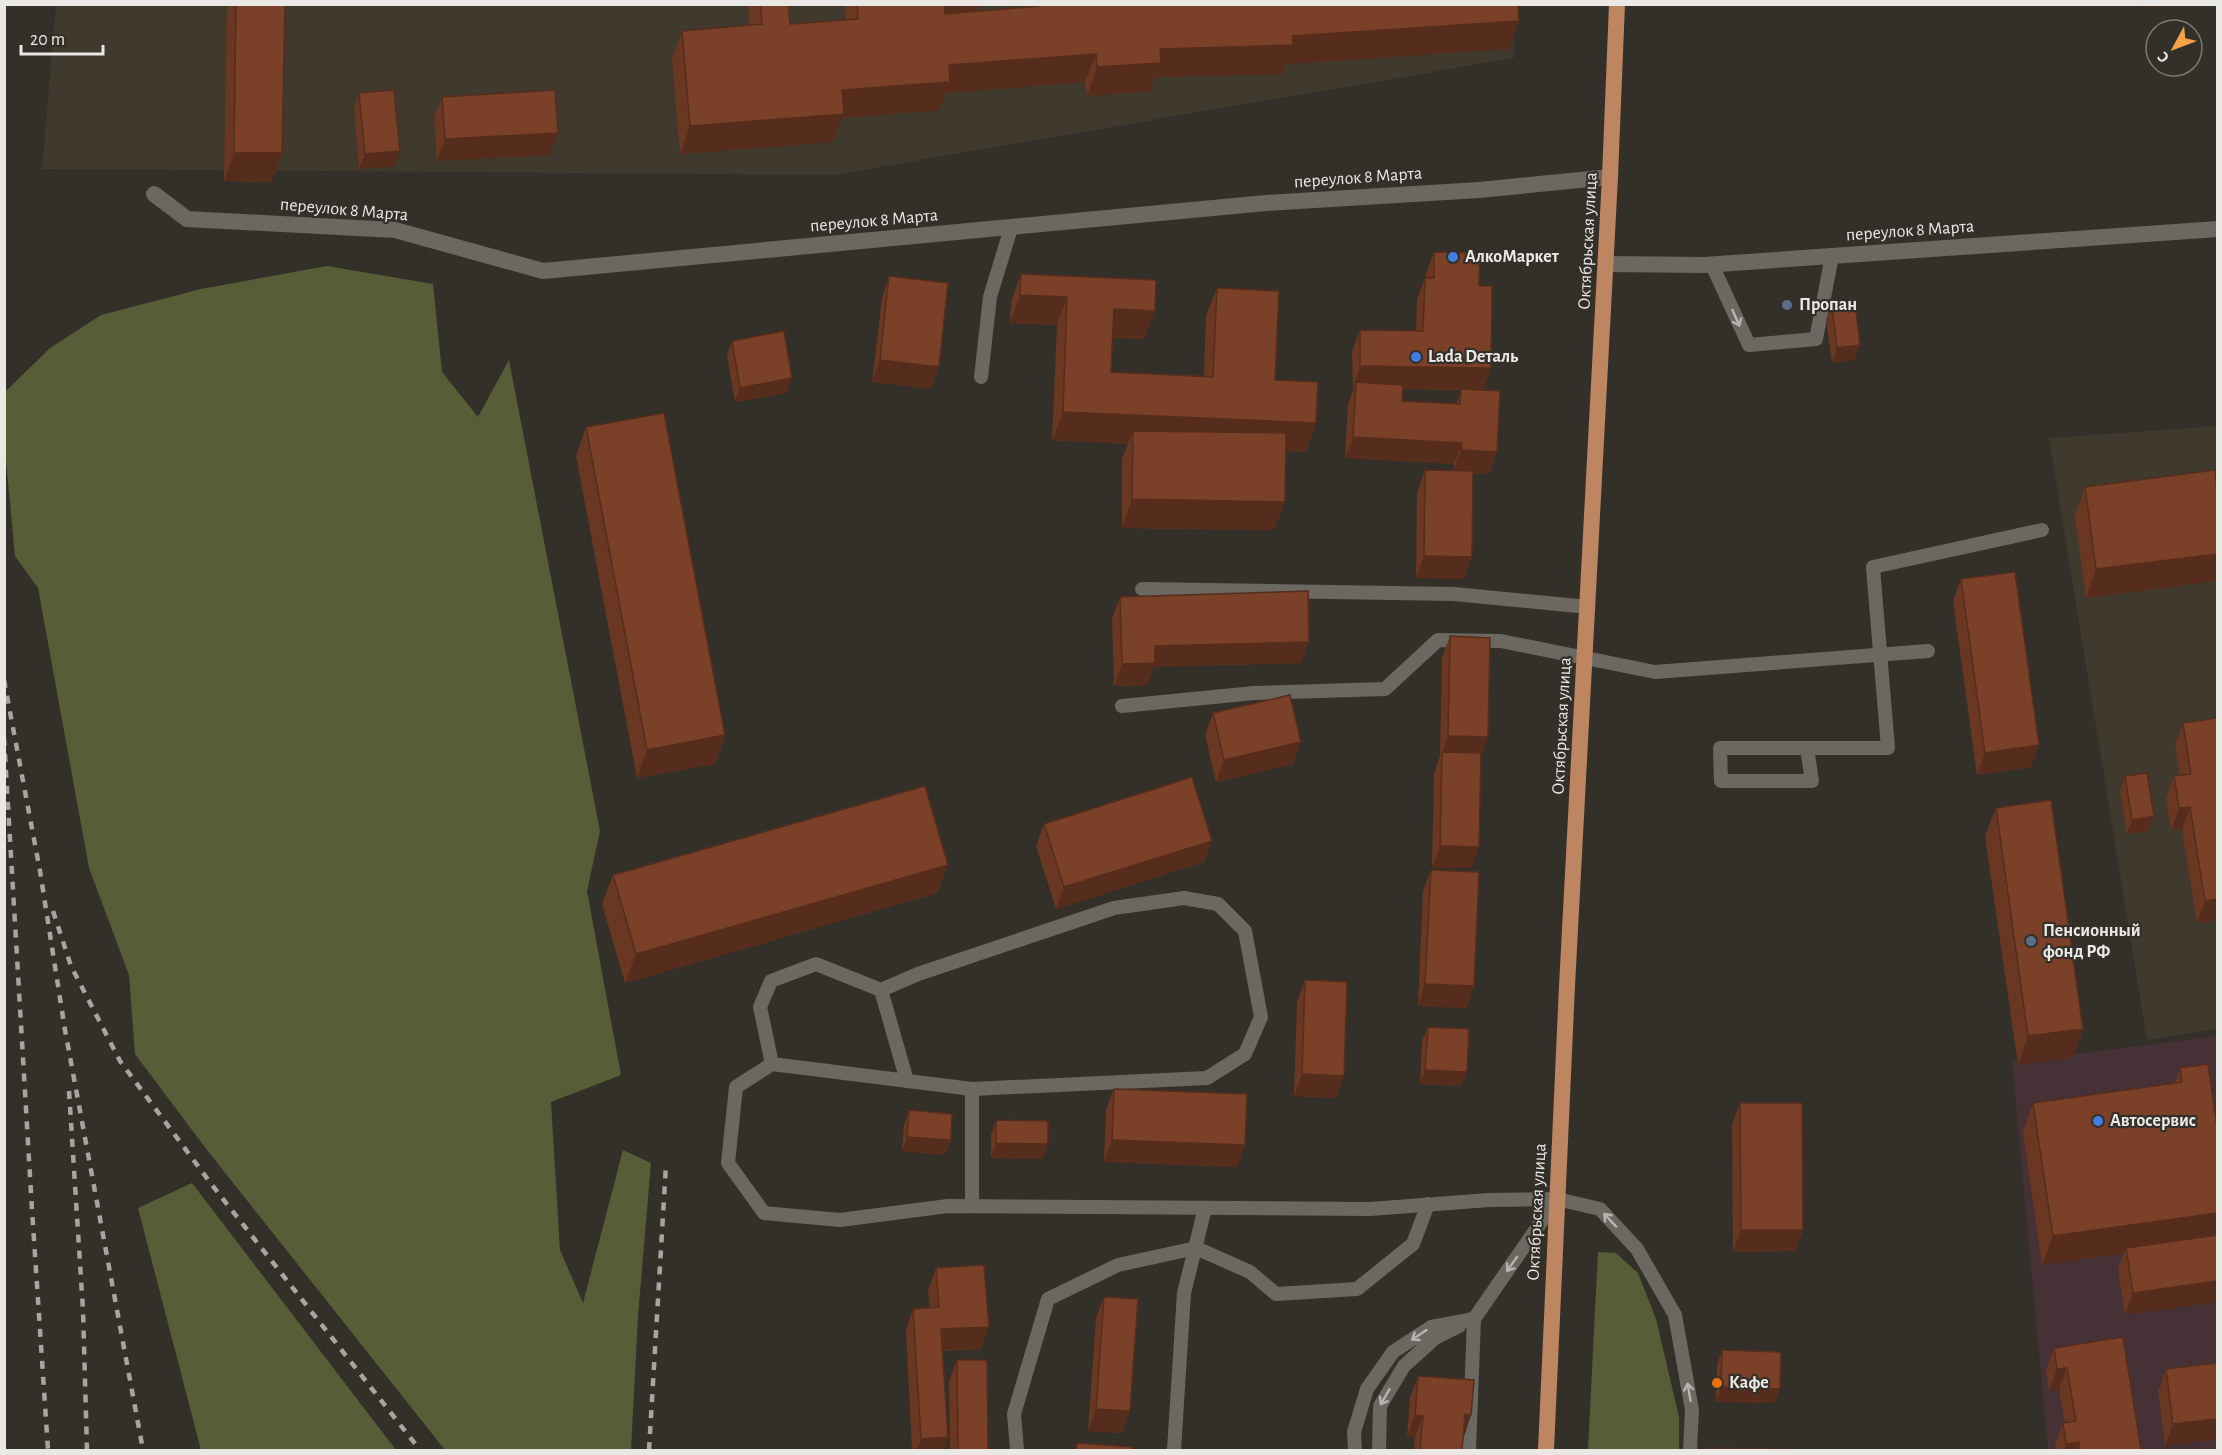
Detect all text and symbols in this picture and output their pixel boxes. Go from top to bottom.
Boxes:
scale bar [21,18,104,56]
north arrow [2144,18,2204,78]
text: 20 m [30,31,65,49]
text: С [2154,48,2172,66]
street label: переулок 8 Марта [1293,165,1423,191]
street label: Октябрьская улица [1574,172,1601,310]
street label: переулок 8 Марта [279,195,409,225]
street label: переулок 8 Марта [809,206,939,236]
street label: переулок 8 Марта [1845,218,1975,244]
place label: АлкоМаркет [1465,248,1560,266]
marker: АлкоМаркет [1446,250,1460,264]
place label: Пропан [1799,296,1857,314]
marker: Пропан [1780,298,1794,312]
one-way arrow [1732,309,1743,327]
place label: Lada Dеталь [1428,348,1519,366]
marker: Lada Dеталь [1409,350,1423,364]
street label: Октябрьская улица [1548,657,1575,795]
place label: Пенсионный фонд РФ [2043,922,2141,961]
marker: Пенсионный фонд РФ [2024,934,2038,948]
place label: Автосервис [2110,1112,2196,1130]
marker: Автосервис [2091,1114,2105,1128]
street label: Октябрьская улица [1523,1143,1550,1281]
one-way arrow [1603,1212,1617,1227]
one-way arrow [1506,1255,1518,1272]
one-way arrow [1411,1329,1427,1341]
place label: Кафе [1729,1374,1769,1392]
marker: Кафе [1710,1376,1724,1390]
one-way arrow [1683,1383,1694,1403]
one-way arrow [1379,1388,1391,1405]

